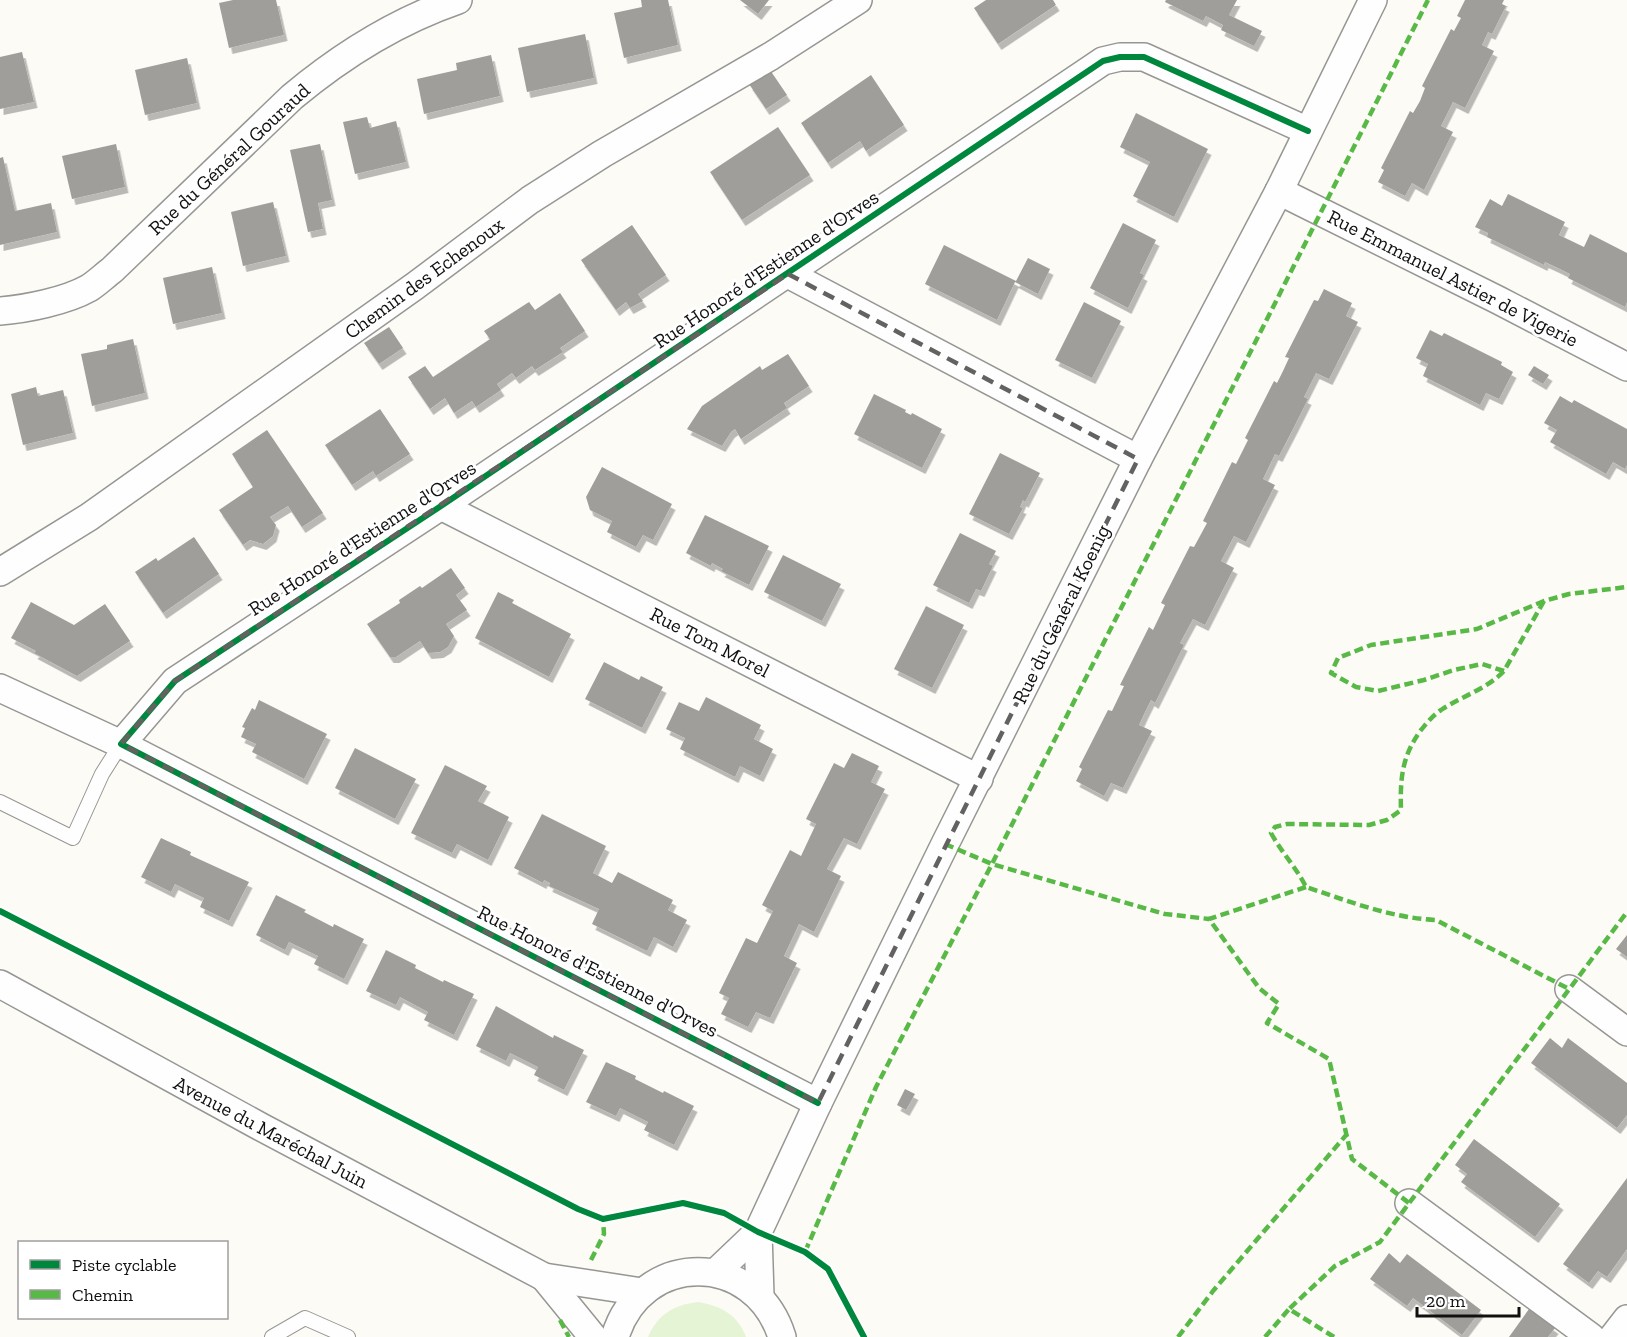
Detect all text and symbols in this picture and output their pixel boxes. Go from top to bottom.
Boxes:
street label: Rue du Général Gouraud [143,78,315,240]
street label: Rue Honoré d'Estienne d'Orves [649,185,883,353]
street label: Rue Emmanuel Astier de Vigerie [1324,204,1582,352]
street label: Chemin des Echenoux [340,212,508,344]
street label: Rue Honoré d'Estienne d'Orves [244,455,480,621]
street label: Rue du Général Koenig [1007,520,1115,708]
street label: Rue Tom Morel [646,602,774,682]
street label: Rue Honoré d'Estienne d'Orves [474,900,722,1042]
street label: Avenue du Maréchal Juin [170,1071,373,1194]
legend [18,1241,228,1319]
text: Piste cyclable [72,1254,176,1276]
scale bar [1417,1280,1519,1318]
text: Chemin [72,1284,134,1306]
text: 20 m [1426,1290,1466,1312]

